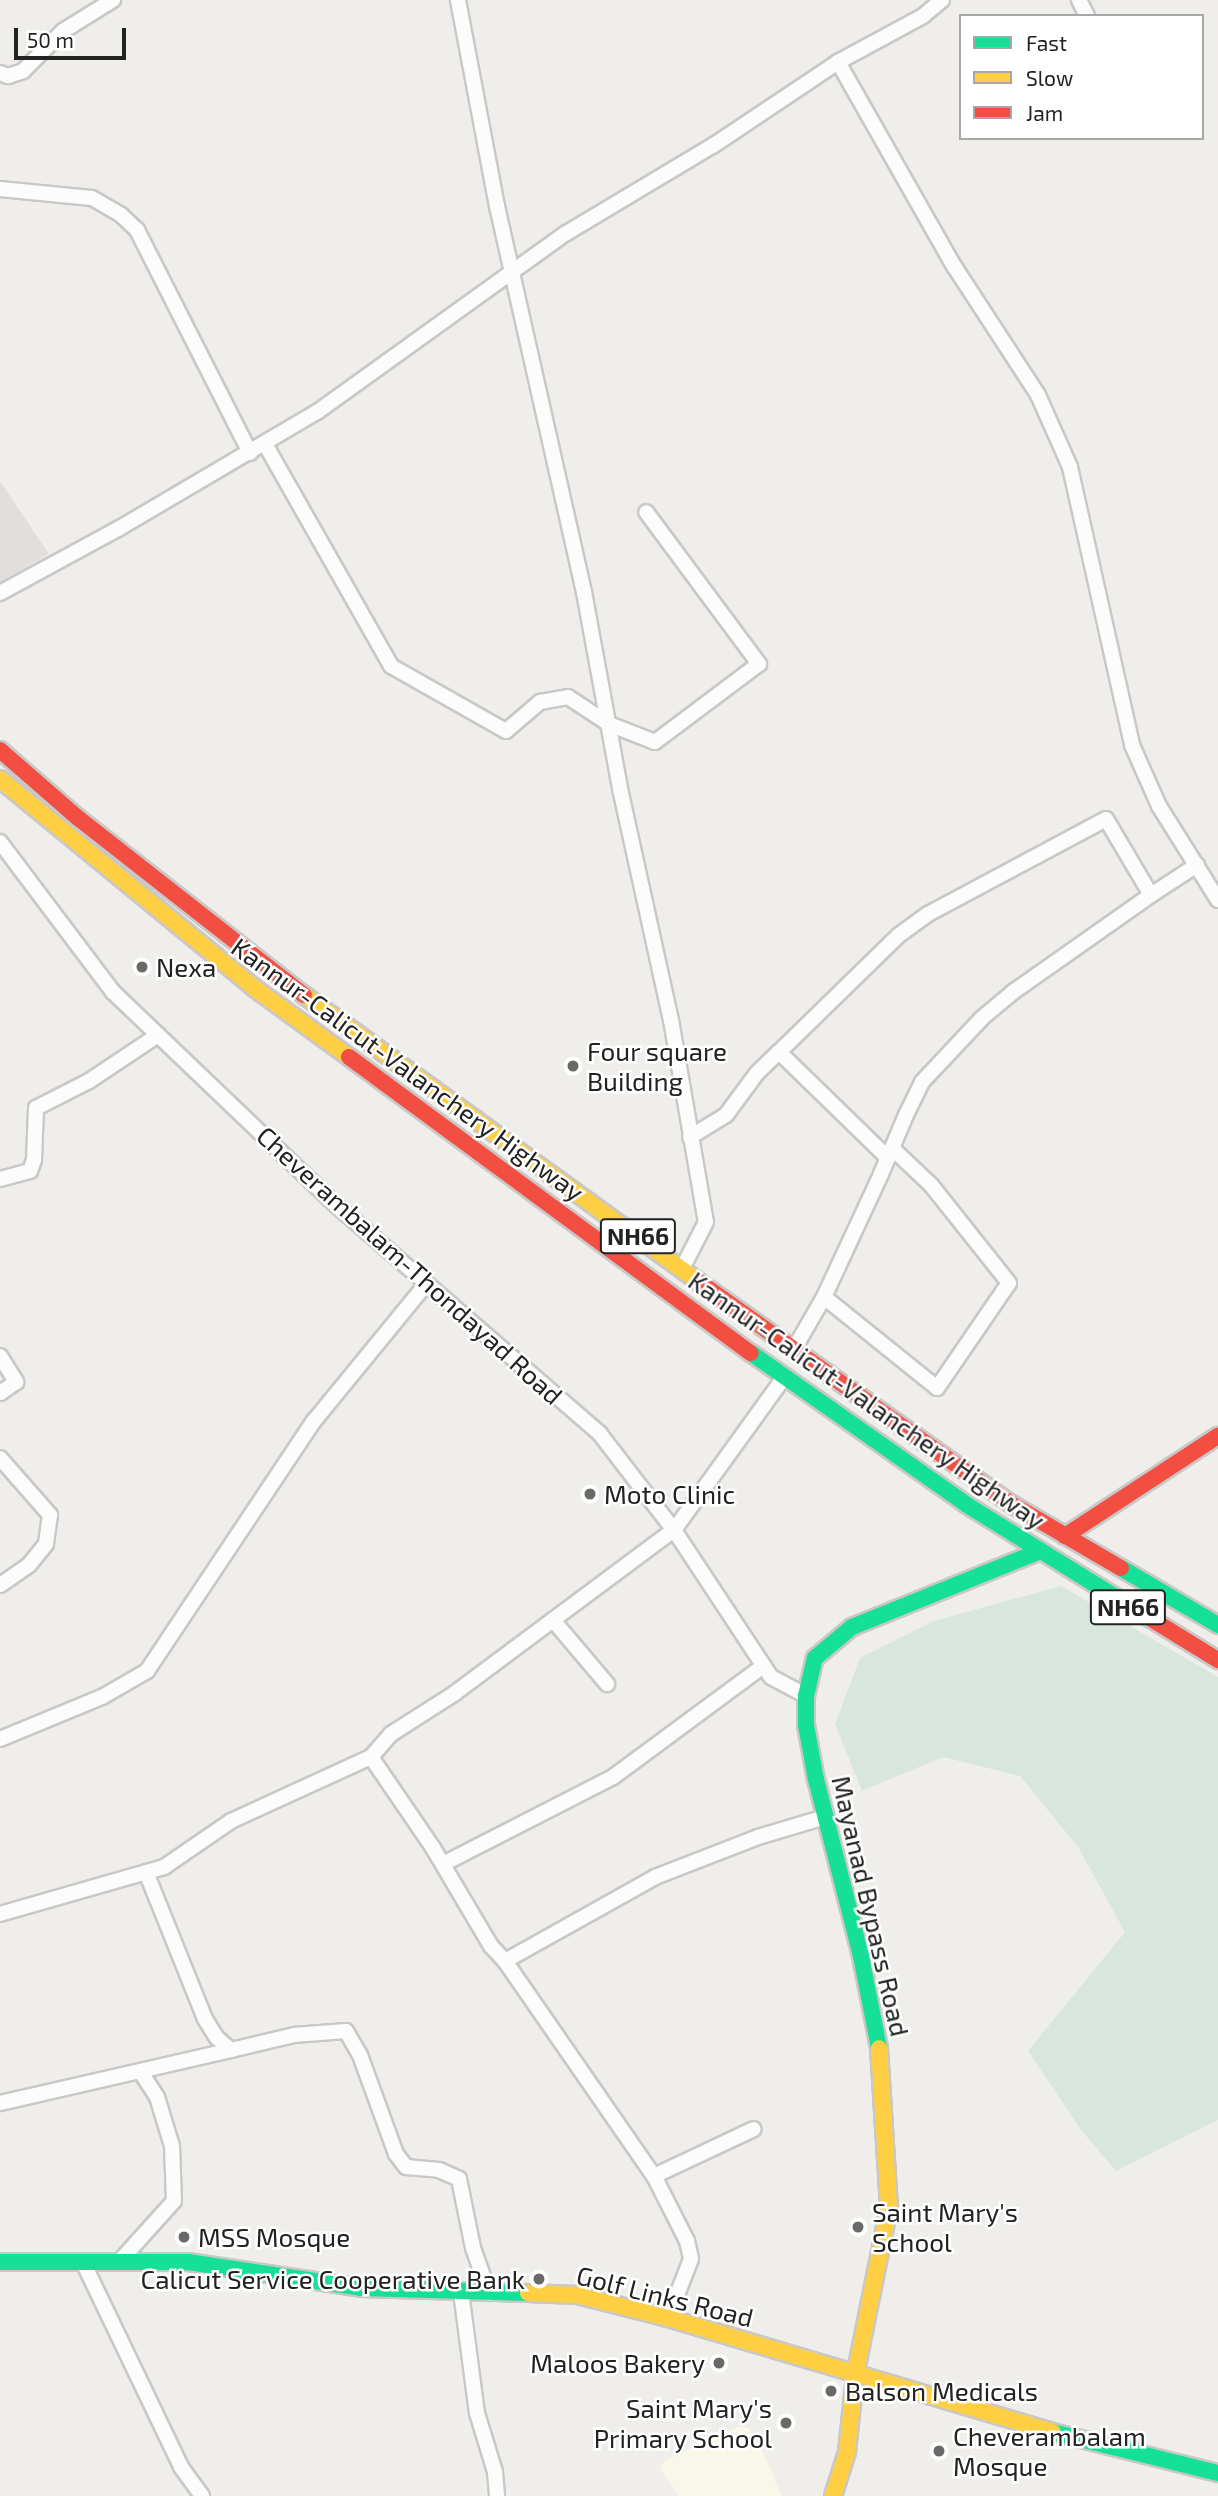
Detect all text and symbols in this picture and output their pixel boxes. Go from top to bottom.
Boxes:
scale bar [18,14,130,58]
legend [959,14,1204,140]
text: 50 m [27,27,74,52]
text: Fast [1026,30,1067,55]
text: Slow [1026,65,1073,90]
text: Jam [1026,100,1063,125]
street label: Kannur-Calicut-Valanchery Highway [226,930,590,1208]
place label: Nexa [156,951,216,983]
marker: Nexa [134,959,150,975]
place label: Four square Building [587,1035,728,1096]
marker: Four square Building [565,1058,581,1074]
street label: Cheverambalam-Thondayad Road [251,1119,569,1411]
road number: NH66 [600,1216,676,1256]
street label: Kannur-Calicut-Valanchery Highway [683,1264,1051,1536]
place label: Moto Clinic [604,1478,735,1510]
marker: Moto Clinic [582,1486,598,1502]
road number: NH66 [1090,1587,1166,1628]
street label: Mayanad Bypass Road [826,1773,916,2039]
place label: Saint Mary's School [872,2196,1018,2258]
marker: Saint Mary's School [850,2219,866,2235]
place label: MSS Mosque [198,2221,350,2253]
marker: MSS Mosque [176,2229,192,2245]
street label: Golf Links Road [573,2259,757,2333]
place label: Calicut Service Cooperative Bank [140,2263,525,2295]
marker: Calicut Service Cooperative Bank [531,2271,547,2287]
place label: Maloos Bakery [530,2347,705,2379]
marker: Maloos Bakery [711,2355,727,2371]
place label: Balson Medicals [845,2375,1038,2407]
marker: Balson Medicals [823,2383,839,2399]
place label: Saint Mary's Primary School [593,2392,772,2454]
marker: Saint Mary's Primary School [778,2415,794,2431]
place label: Cheverambalam Mosque [953,2420,1146,2482]
marker: Cheverambalam Mosque [931,2443,947,2459]

